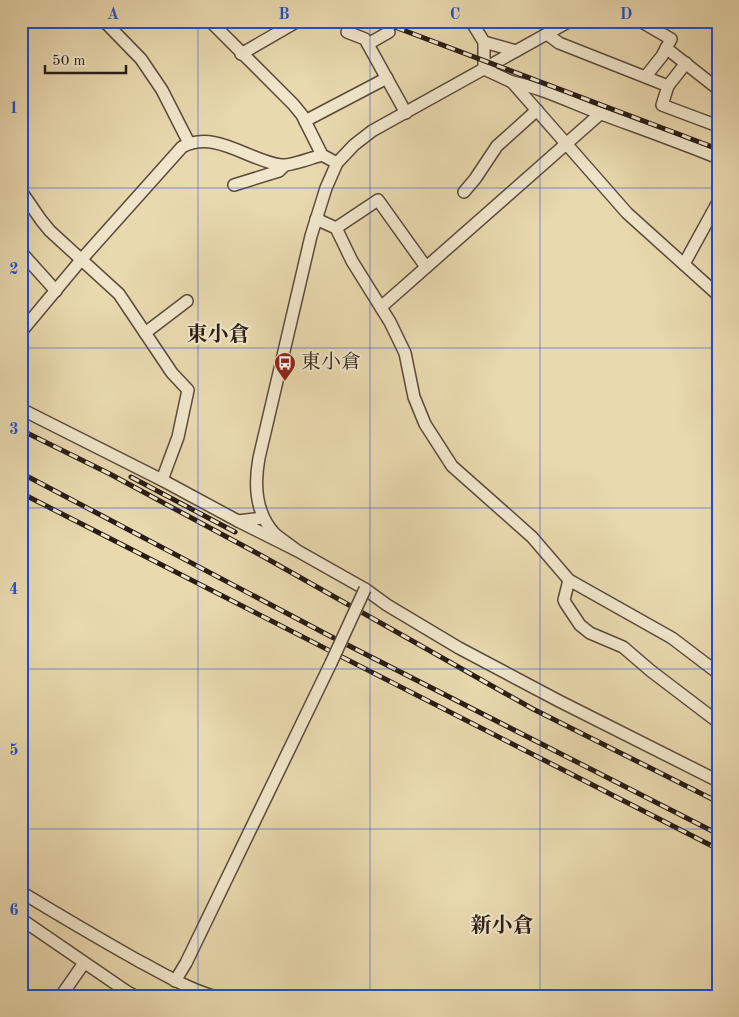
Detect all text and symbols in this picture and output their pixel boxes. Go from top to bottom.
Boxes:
text: A [107,7,119,23]
text: B [278,7,290,23]
text: C [450,7,460,23]
text: D [620,7,632,23]
scale bar [45,42,126,74]
text: 50 m [52,54,86,69]
text: 1 [9,101,19,117]
text: 2 [9,262,19,278]
district label: 東小倉 [187,323,250,346]
bus stop icon: 東小倉 [273,351,297,382]
place label: 東小倉 [301,351,361,373]
text: 3 [9,422,19,438]
text: 4 [9,582,19,598]
text: 5 [9,743,19,759]
text: 6 [9,903,19,919]
district label: 新小倉 [471,914,534,937]

